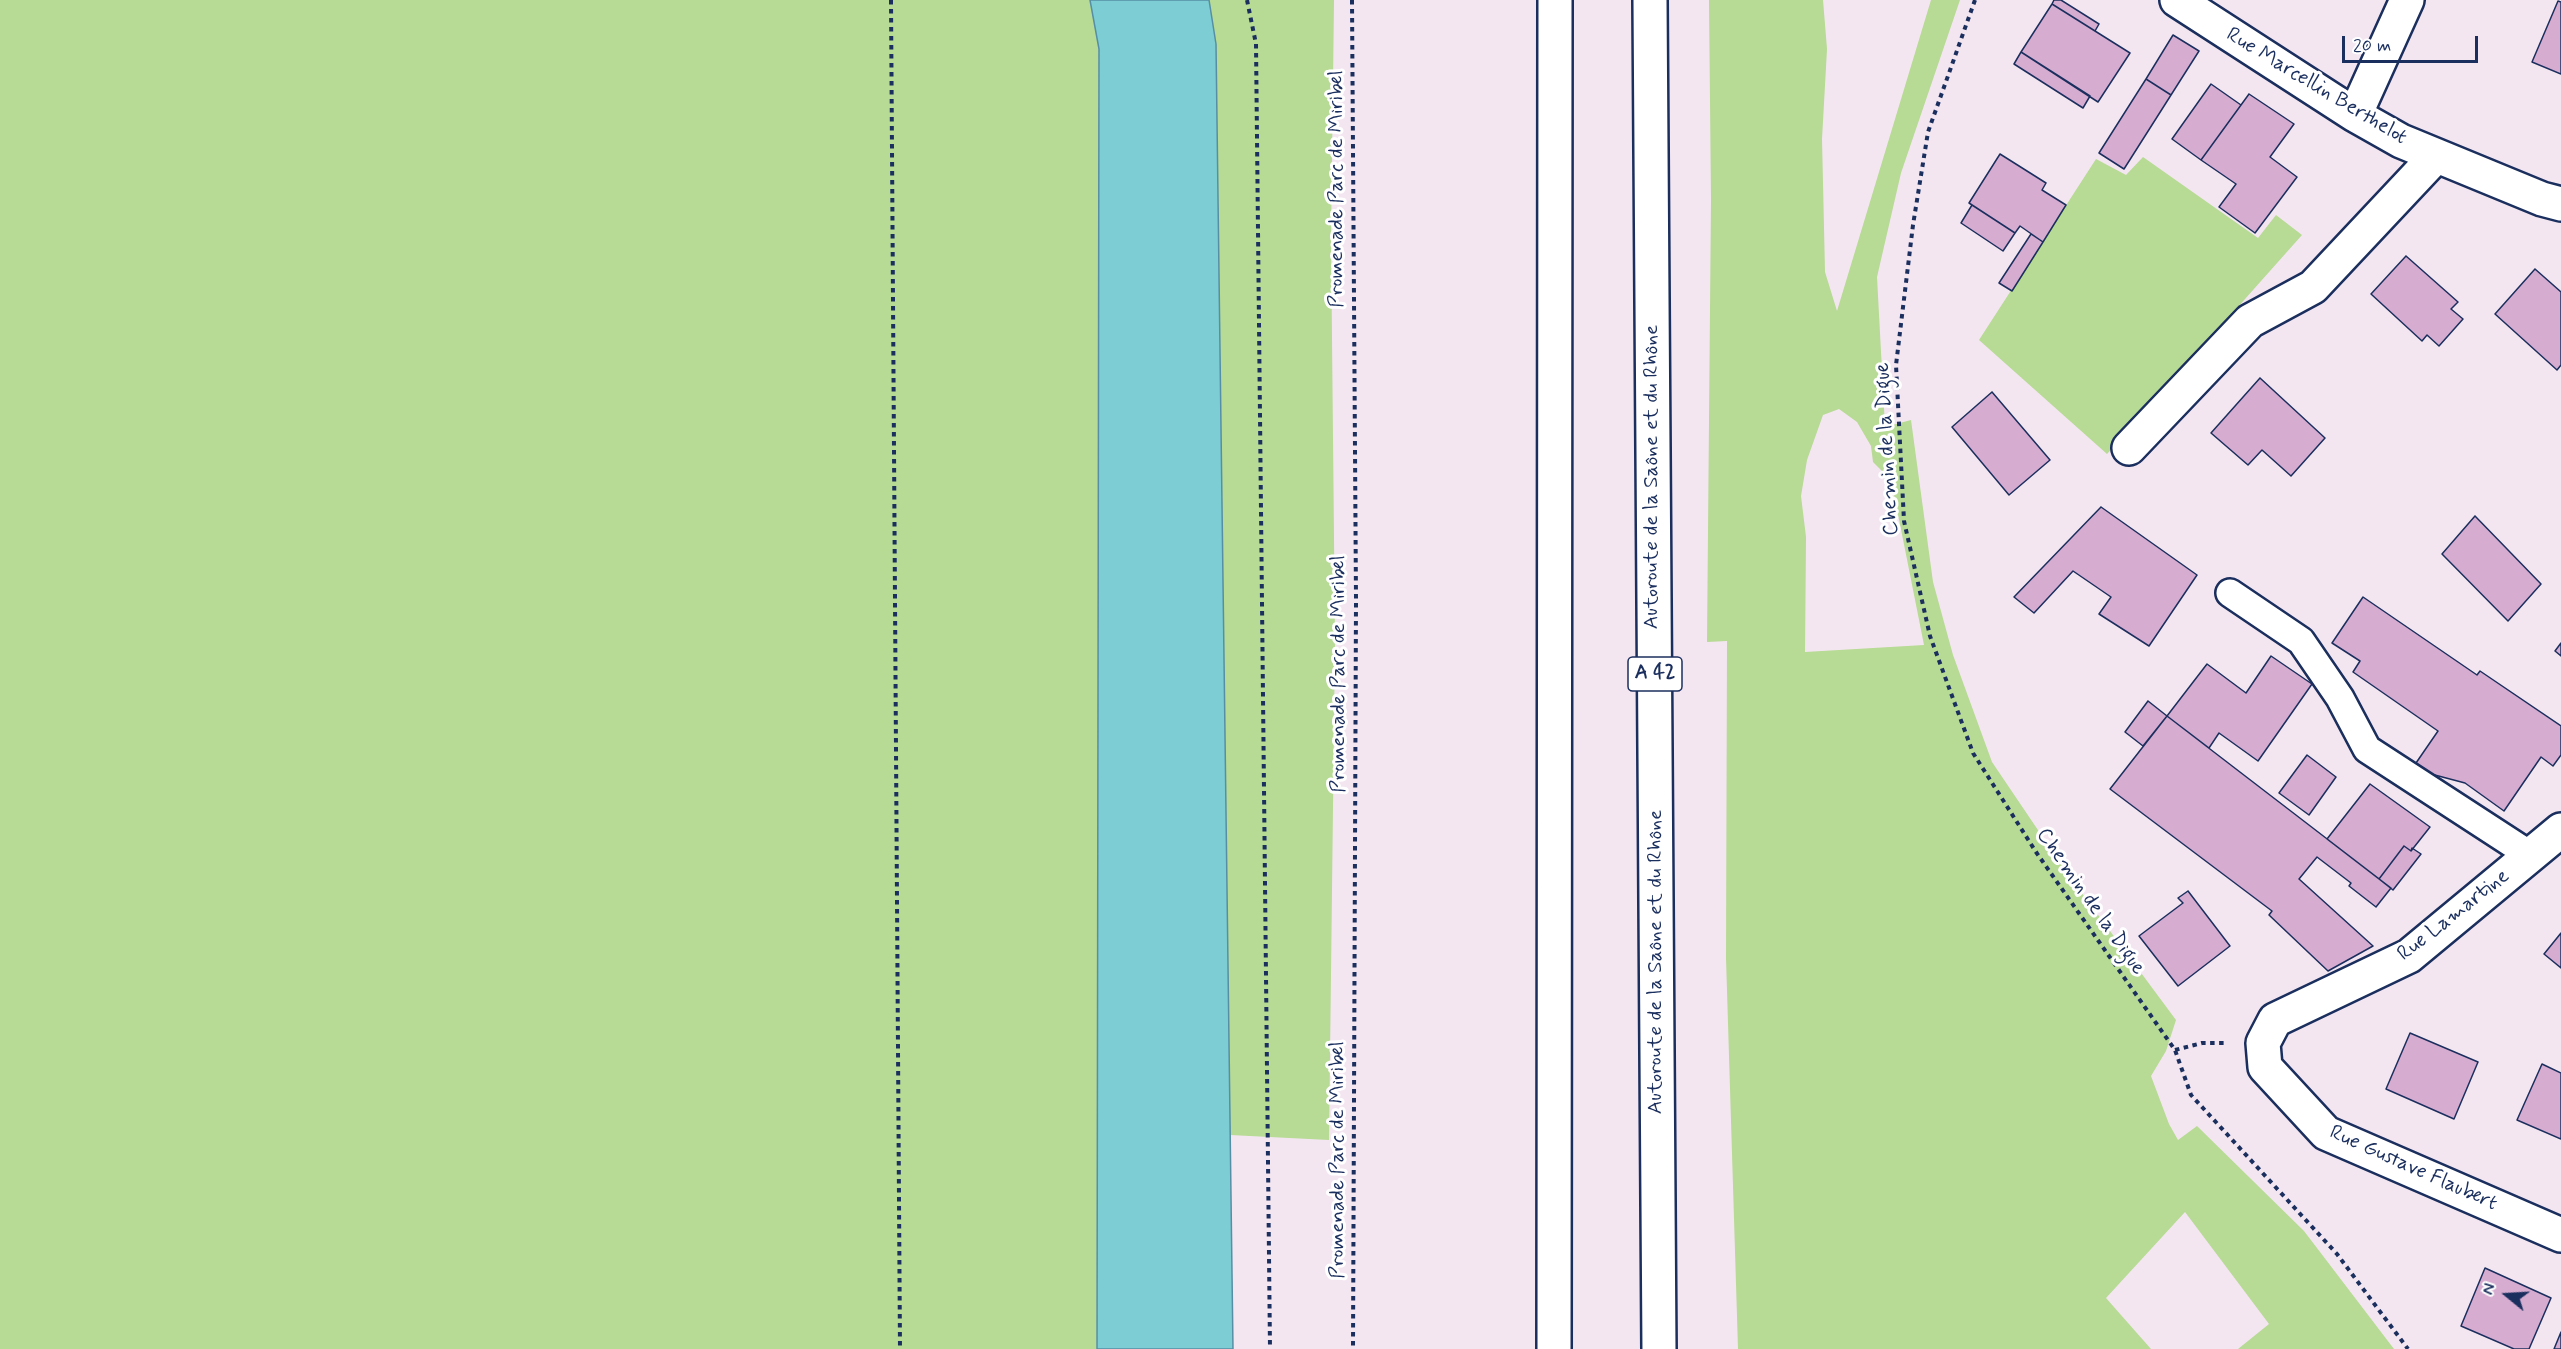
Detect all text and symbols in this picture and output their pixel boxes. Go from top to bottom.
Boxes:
street label: Rue Marcellin Berthelot [2221,23,2411,151]
scale bar [2345,24,2482,62]
text: 20 m [2353,34,2391,58]
street label: Promenade Parc de Miribel [1325,70,1351,308]
street label: Autoroute de la Saône et du Rhône [1640,325,1666,629]
street label: Chemin de la Digue [1871,362,1905,536]
street label: Promenade Parc de Miribel [1327,555,1353,793]
road number: A 42 [1628,657,1682,691]
street label: Autoroute de la Saône et du Rhône [1644,810,1670,1114]
street label: Chemin de la Digue [2030,824,2150,980]
street label: Rue Lamartine [2393,864,2515,968]
street label: Promenade Parc de Miribel [1326,1041,1352,1279]
street label: Rue Gustave Flaubert [2325,1121,2501,1217]
north arrow [2477,1265,2537,1325]
text: N [2478,1281,2501,1298]

